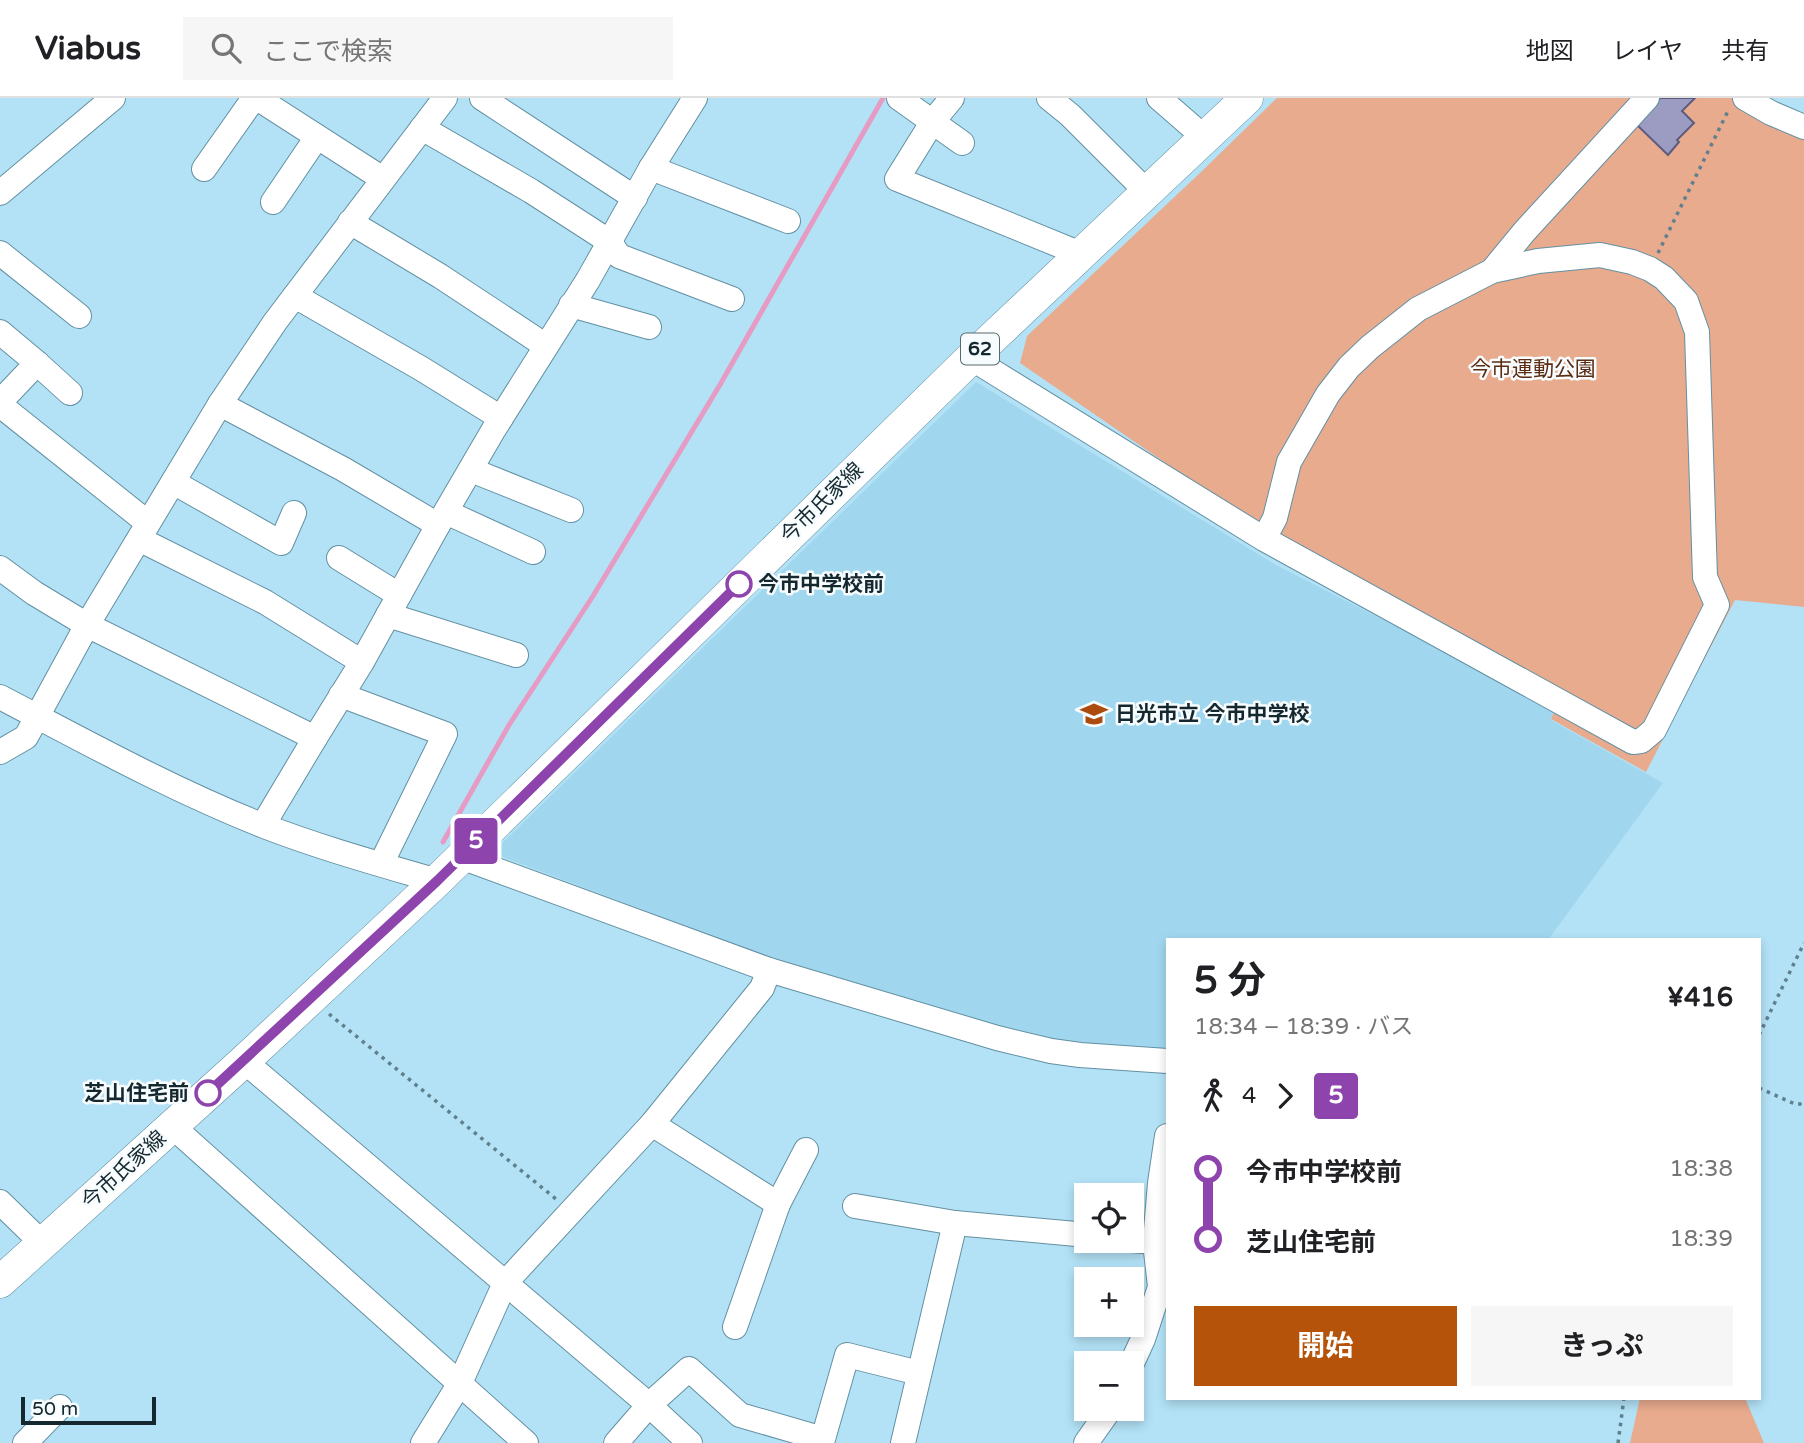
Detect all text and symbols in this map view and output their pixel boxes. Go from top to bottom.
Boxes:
search box [183,17,673,80]
text: Viabus [35,29,141,68]
icon: search [207,29,245,67]
text: ここで検索 [263,36,393,67]
text: 地図 [1526,37,1574,66]
text: レイヤ [1612,37,1683,66]
text: 共有 [1721,37,1769,66]
road number: 62 [961,333,999,364]
park label: 今市運動公園 [1470,357,1596,382]
street label: 今市氏家線 [776,458,868,548]
marker: 今市中学校前 [726,571,752,597]
place label: 今市中学校前 [758,572,884,597]
school or university icon: 日光市立 今市中学校 [1079,699,1109,729]
place label: 日光市立 今市中学校 [1115,702,1309,727]
line badge: 5 [453,818,499,864]
text: 5 [468,826,484,855]
text: 5 分 [1194,958,1266,1004]
text: ¥416 [1667,982,1733,1013]
text: 18:34 – 18:39 · バス [1194,1013,1413,1041]
icon: walk [1194,1077,1232,1115]
icon: forward [1266,1077,1304,1115]
marker: 芝山住宅前 [195,1080,221,1106]
place label: 芝山住宅前 [84,1081,189,1106]
text: 5 [1328,1081,1344,1110]
text: 4 [1242,1082,1256,1110]
street label: 今市氏家線 [77,1126,171,1214]
text: 18:38 [1669,1155,1733,1183]
text: 今市中学校前 [1246,1157,1402,1188]
map controls [1074,1183,1144,1421]
button: locate [1074,1183,1144,1253]
text: 18:39 [1669,1225,1733,1253]
text: 芝山住宅前 [1246,1227,1376,1258]
button: + [1074,1267,1144,1337]
button: 開始 [1194,1306,1457,1386]
button: きっぷ [1471,1306,1733,1386]
button: − [1074,1351,1144,1421]
scale bar [21,1394,156,1426]
text: 50 m [32,1398,78,1420]

